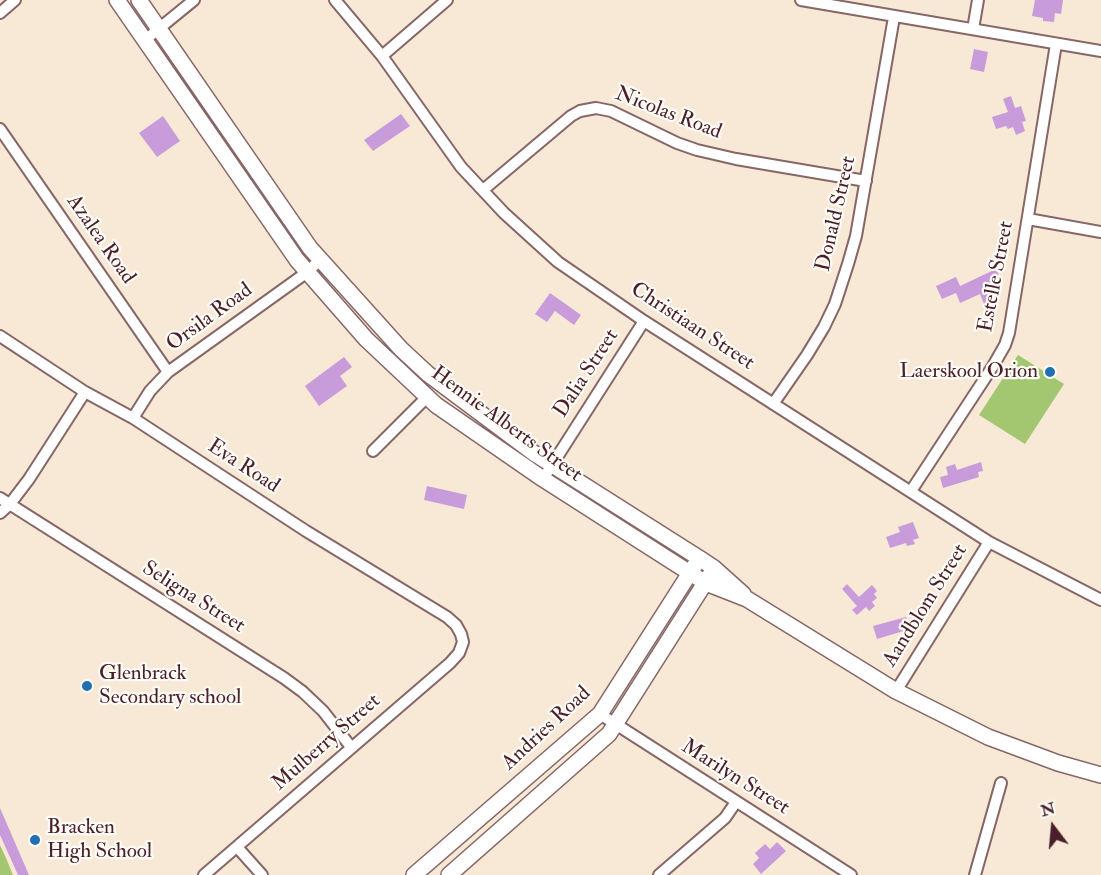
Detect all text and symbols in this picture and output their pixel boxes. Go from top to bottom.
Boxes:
street label: Nicolas Road [611,82,725,146]
street label: Donald Street [812,154,862,274]
street label: Azalea Road [60,191,140,289]
street label: Estelle Street [974,219,1020,335]
street label: Orsila Road [162,278,258,358]
street label: Christiaan Street [625,278,759,376]
street label: Dalia Street [549,325,625,423]
place label: Laerskool Orion [899,359,1038,385]
street label: Hennie Alberts Street [426,362,586,488]
marker: Laerskool Orion [1043,365,1057,379]
street label: Eva Road [202,434,284,500]
street label: Aandblom Street [878,540,974,672]
street label: Seligna Street [137,557,249,639]
place label: Glenbrack Secondary school [99,661,241,711]
marker: Glenbrack Secondary school [80,679,94,693]
street label: Andries Road [497,682,597,776]
street label: Mulberry Street [268,689,386,797]
street label: Marilyn Street [676,735,794,821]
north arrow [1023,797,1083,857]
text: N [1038,798,1058,821]
place label: Bracken High School [47,815,152,865]
marker: Bracken High School [28,833,42,847]

